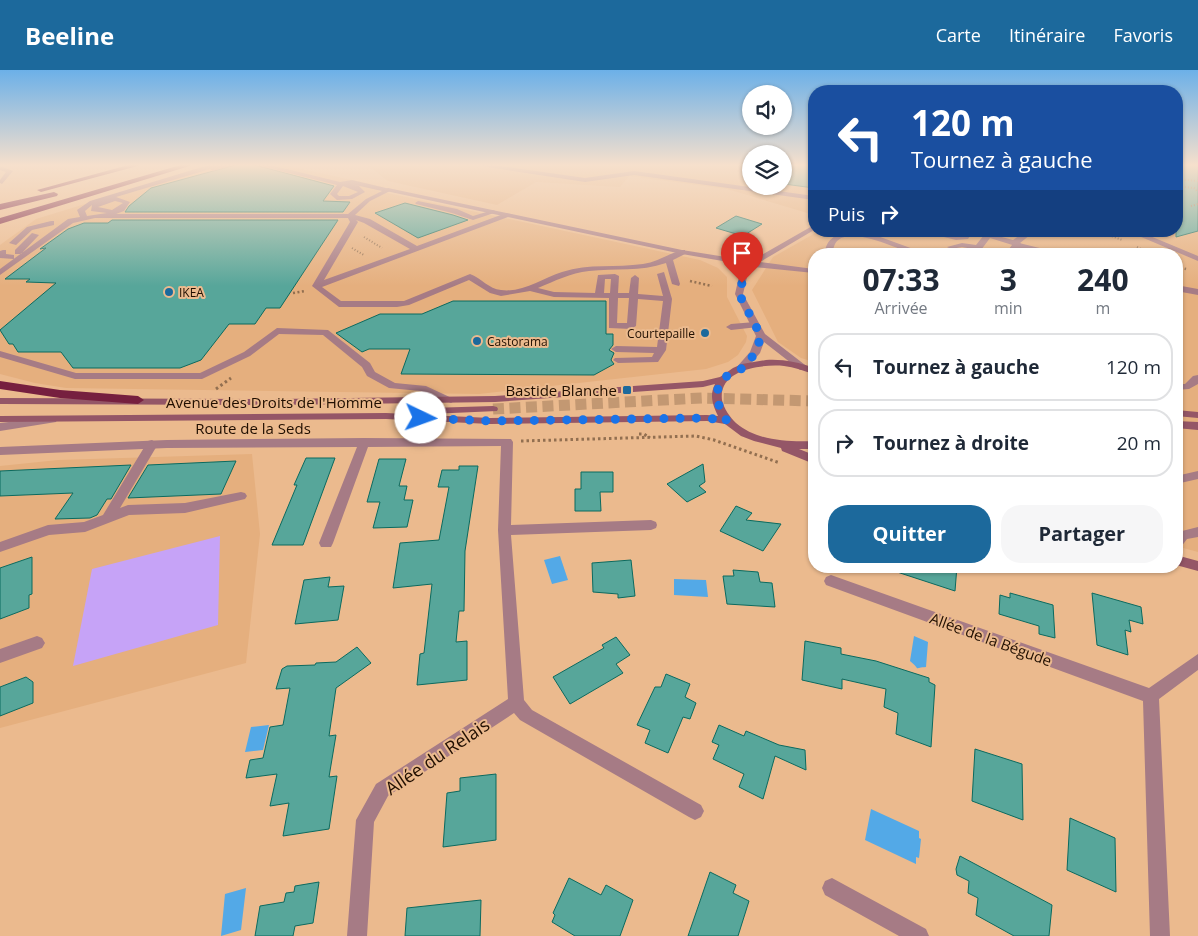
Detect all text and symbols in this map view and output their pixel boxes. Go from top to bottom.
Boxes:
text: Beeline [25,19,114,52]
text: Carte [936,23,981,47]
text: Itinéraire [1009,23,1085,47]
text: Favoris [1113,23,1173,47]
map controls [742,85,792,195]
button: sound [742,85,792,135]
text: 120 m [911,99,1015,146]
icon: left [828,105,893,170]
text: Tournez à gauche [911,144,1093,174]
button: layers [742,145,792,195]
icon: right [875,200,903,228]
text: Puis [828,201,865,227]
pin [721,232,763,283]
icon: arrive [728,239,756,267]
text: 07:33 [862,259,940,300]
text: 3 [1000,259,1017,300]
text: 240 [1077,259,1129,300]
place label: IKEA [179,284,204,301]
marker: IKEA [163,286,175,298]
text: Arrivée [874,297,928,319]
text: min [994,297,1023,319]
text: m [1095,297,1110,319]
place label: Courtepaille [627,325,695,342]
marker: Courtepaille [699,327,711,339]
place label: Castorama [487,333,548,350]
marker: Castorama [471,335,483,347]
icon: left [830,353,858,381]
text: Tournez à gauche [873,354,1039,380]
text: 120 m [1106,354,1161,380]
place label: Bastide Blanche [505,380,617,400]
marker: Bastide Blanche [621,384,633,396]
position arrow [394,391,446,443]
street label: Avenue des Droits de l'Homme [166,392,382,412]
street label: Route de la Seds [195,418,311,438]
icon: right [830,429,858,457]
text: Tournez à droite [873,430,1029,456]
text: 20 m [1117,430,1161,456]
button: Quitter [828,505,991,563]
button: Partager [1001,505,1163,563]
street label: Allée de la Bégude [927,608,1055,670]
street label: Allée du Relais [380,712,494,800]

